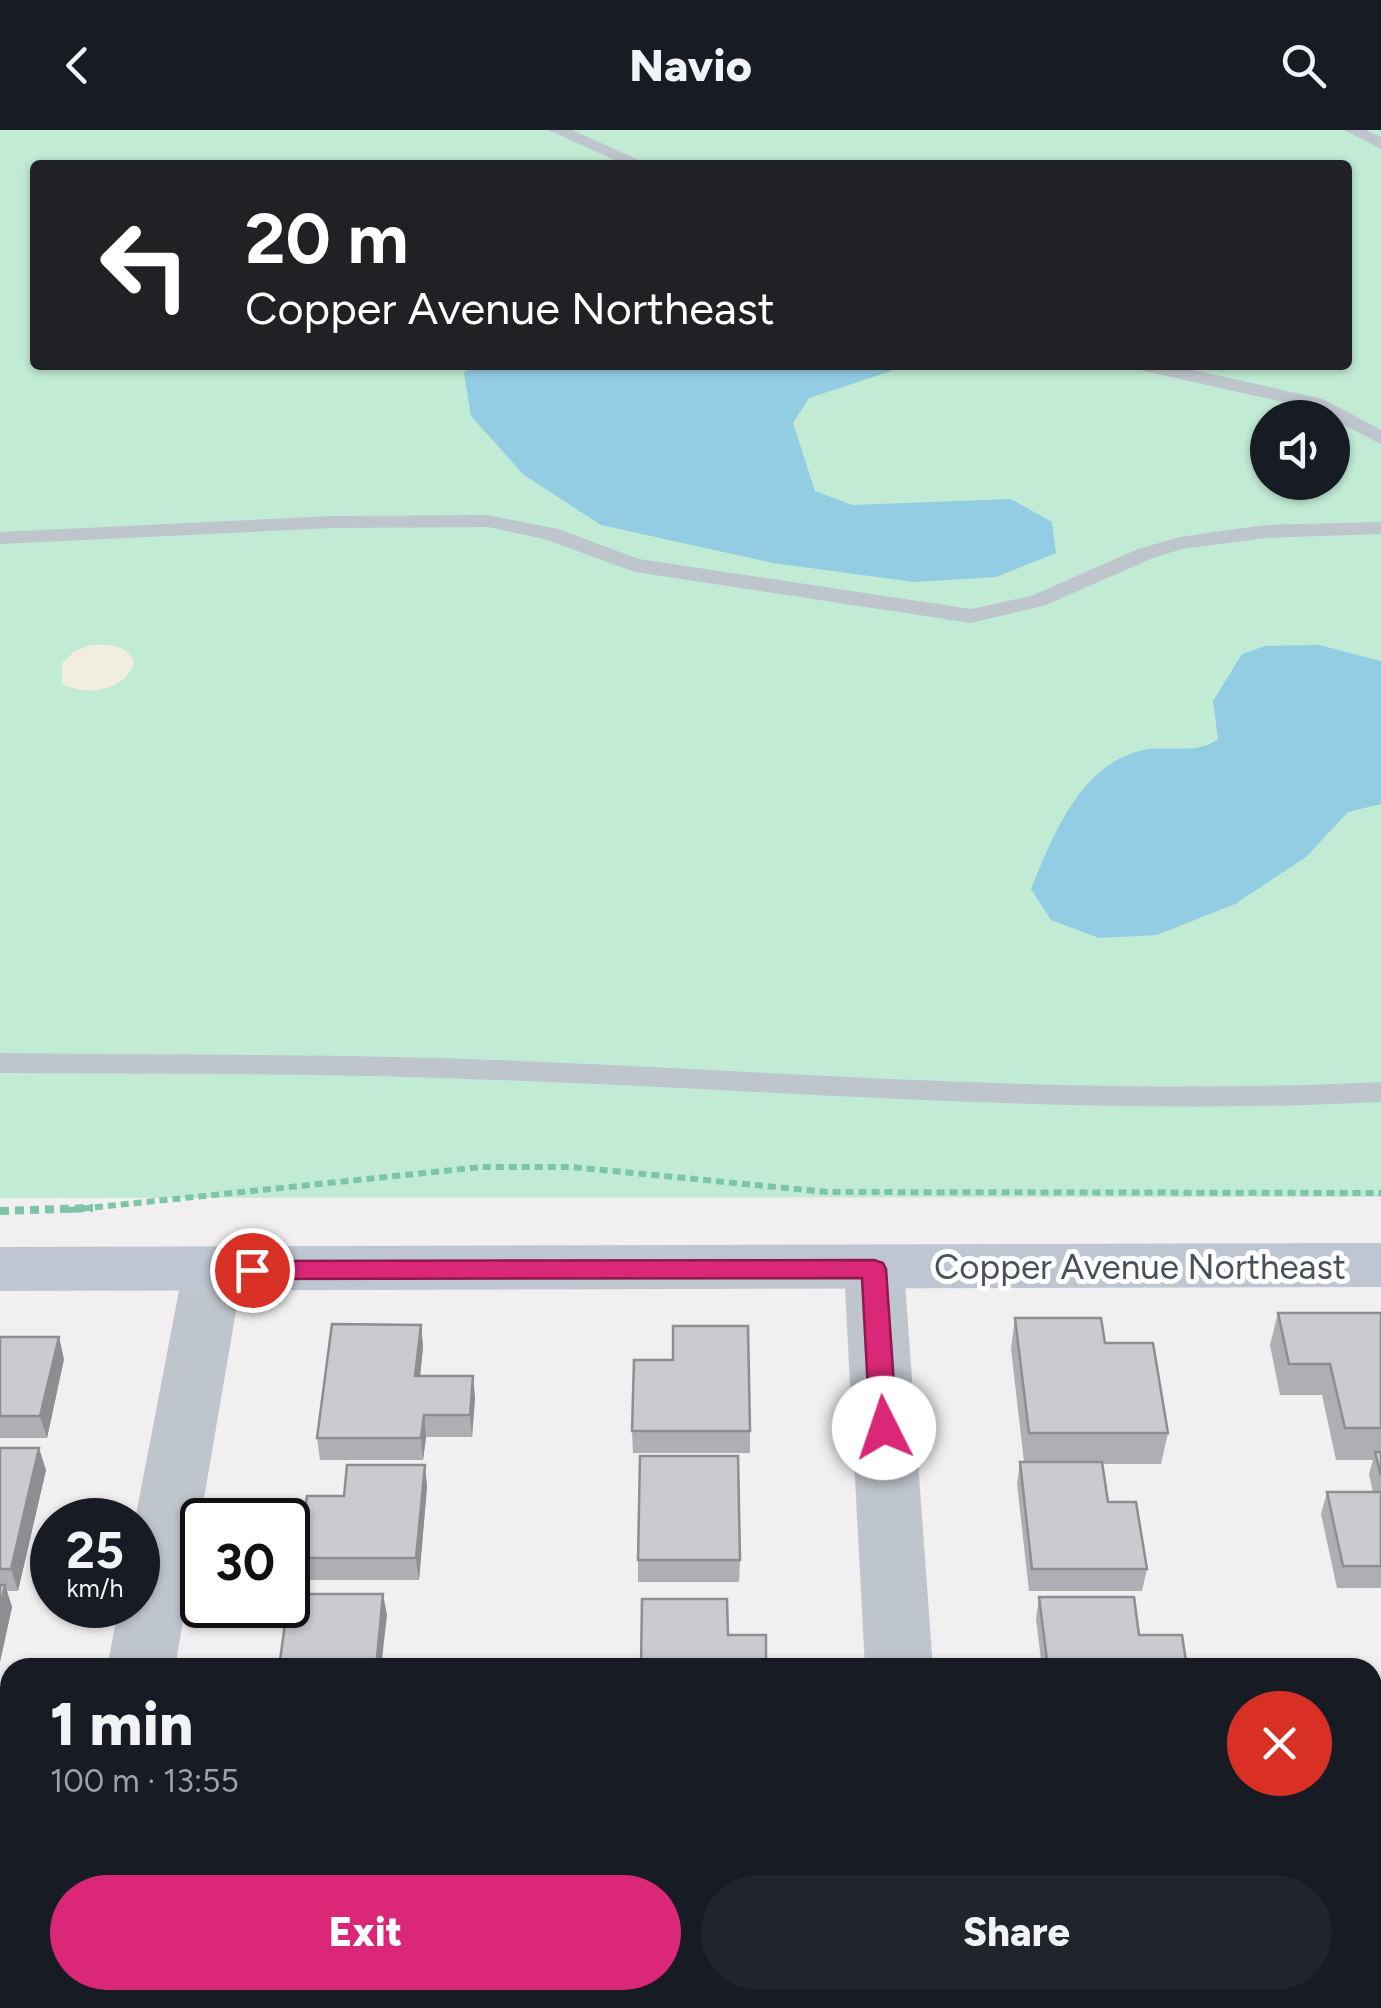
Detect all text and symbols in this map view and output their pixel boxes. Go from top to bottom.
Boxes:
icon: back [50,38,105,93]
text: Navio [629,38,752,92]
icon: search [1276,38,1331,93]
text: 20 m [245,196,409,281]
icon: left [80,200,210,330]
text: Copper Avenue Northeast [245,281,775,335]
map controls [1250,400,1350,500]
button: sound [1250,400,1350,500]
pin [210,1228,295,1313]
icon: arrive [225,1243,280,1298]
street label: Copper Avenue Northeast [934,1246,1346,1288]
position arrow [832,1376,936,1480]
speed limit sign: 30 [180,1498,310,1628]
text: 25 [66,1520,124,1581]
text: km/h [66,1573,124,1603]
text: 1 min [50,1688,193,1760]
button: close [1227,1691,1332,1796]
text: 100 m · 13:55 [50,1762,239,1800]
button: Exit [50,1875,681,1990]
button: Share [701,1875,1332,1990]

